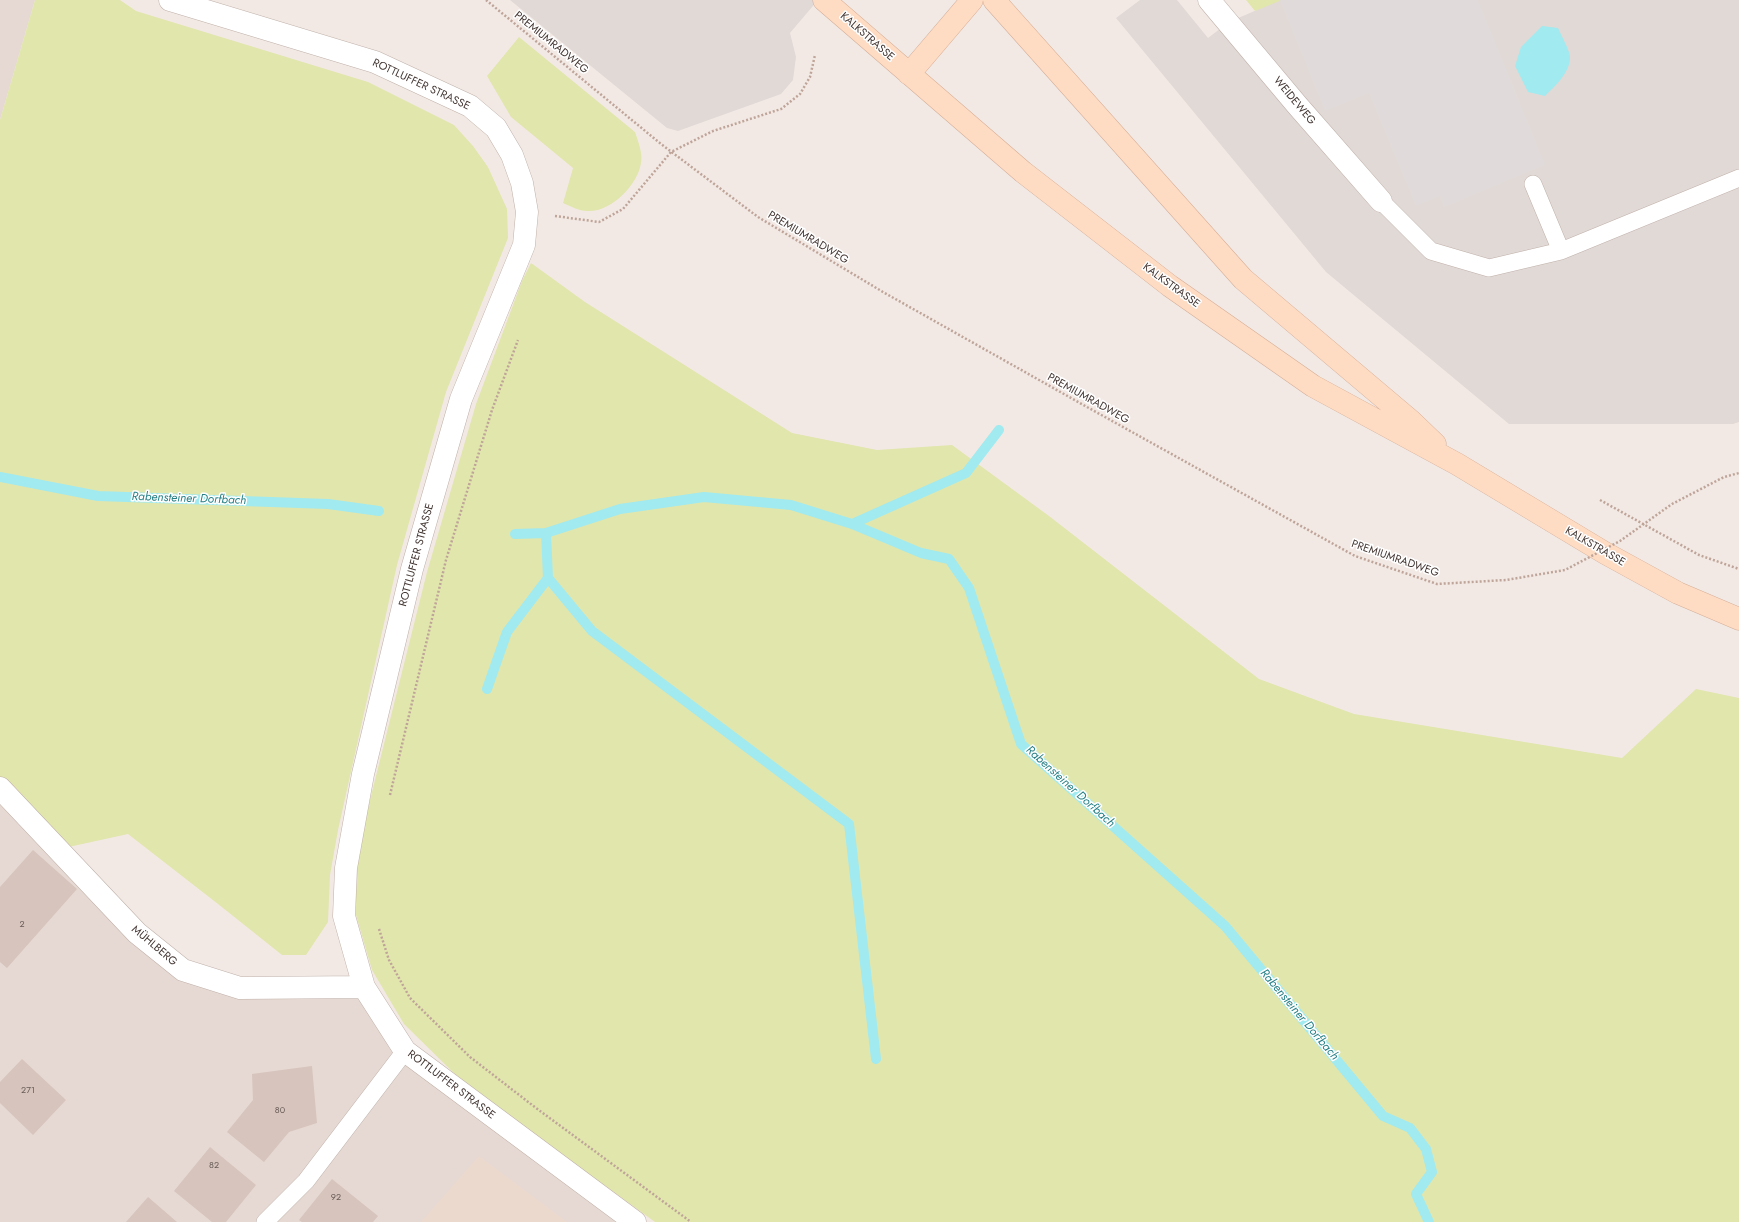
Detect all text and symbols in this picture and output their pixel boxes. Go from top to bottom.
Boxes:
street label: PREMIUMRADWEG [511,9,591,77]
street label: KALKSTRASSE [837,10,897,64]
street label: ROTTLUFFER STRASSE [370,57,472,113]
street label: WEIDEWEG [1270,74,1318,128]
street label: PREMIUMRADWEG [765,209,851,267]
street label: KALKSTRASSE [1140,261,1202,311]
street label: PREMIUMRADWEG [1045,371,1131,427]
water label: Rabensteiner Dorfbach [131,490,247,508]
street label: ROTTLUFFER STRASSE [397,502,437,608]
street label: KALKSTRASSE [1563,524,1627,570]
street label: PREMIUMRADWEG [1350,538,1440,580]
water label: Rabensteiner Dorfbach [1023,743,1117,831]
house number: 2 [19,920,25,930]
street label: MÜHLBERG [129,923,179,969]
water label: Rabensteiner Dorfbach [1257,966,1341,1064]
street label: ROTTLUFFER STRASSE [405,1048,497,1122]
house number: 271 [21,1086,35,1096]
house number: 80 [275,1106,285,1116]
house number: 82 [209,1161,219,1171]
house number: 92 [331,1193,341,1203]

